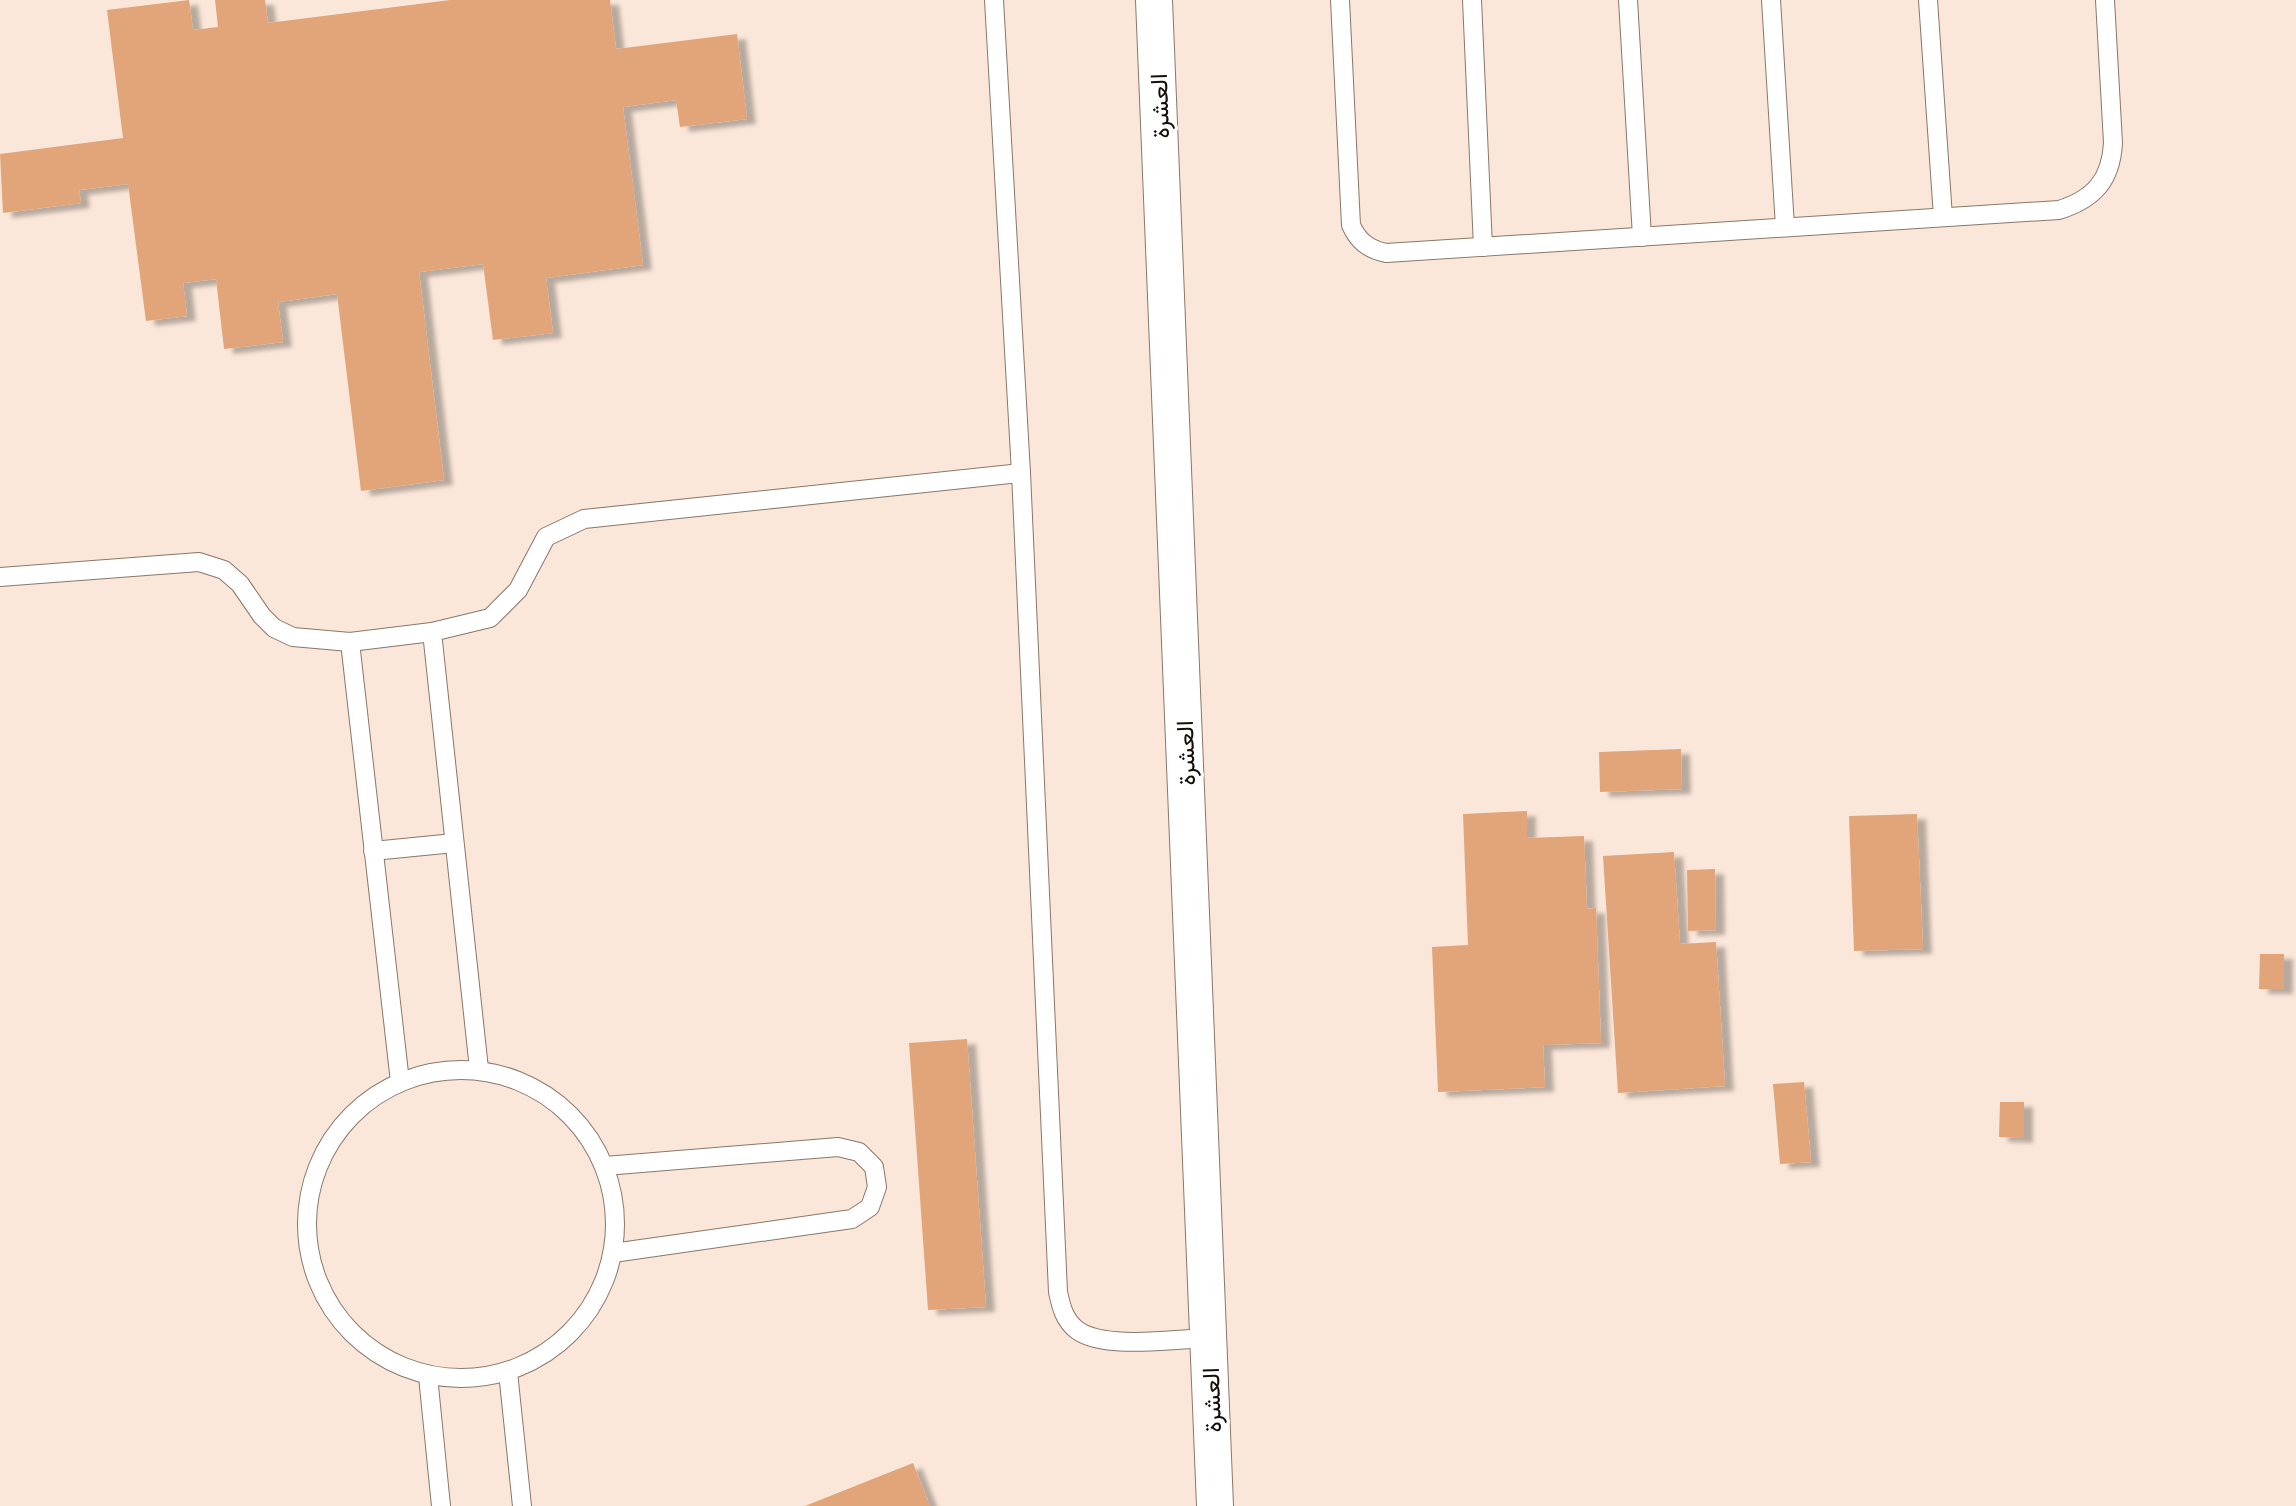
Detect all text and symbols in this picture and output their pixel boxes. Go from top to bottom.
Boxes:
street label: العشرة [1142,73,1176,139]
street label: العشرة [1168,720,1202,786]
street label: العشرة [1194,1367,1228,1433]

